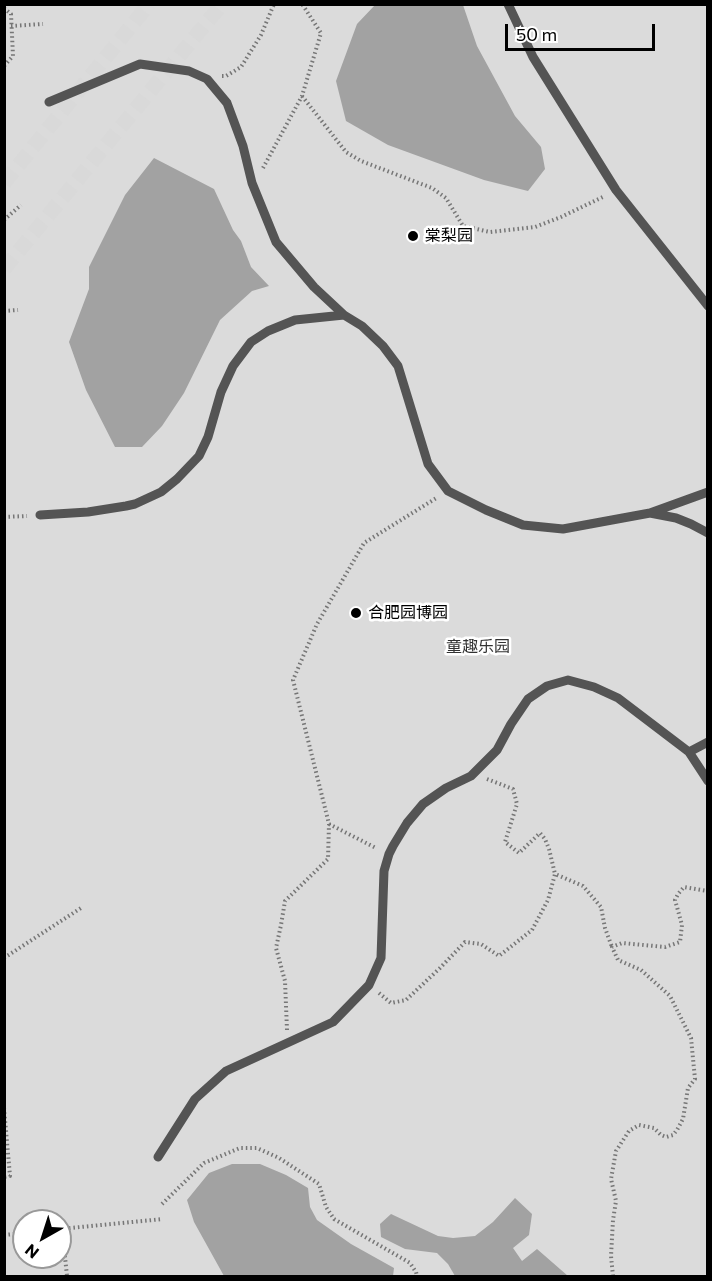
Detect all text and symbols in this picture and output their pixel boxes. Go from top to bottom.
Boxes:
scale bar [508,12,658,50]
text: 50 m [516,23,557,45]
place label: 棠梨园 [425,226,473,246]
marker: 棠梨园 [406,229,420,243]
place label: 合肥园博园 [368,603,448,623]
marker: 合肥园博园 [349,606,363,620]
park label: 童趣乐园 [446,637,510,657]
north arrow [12,1209,72,1269]
text: N [21,1241,42,1263]

